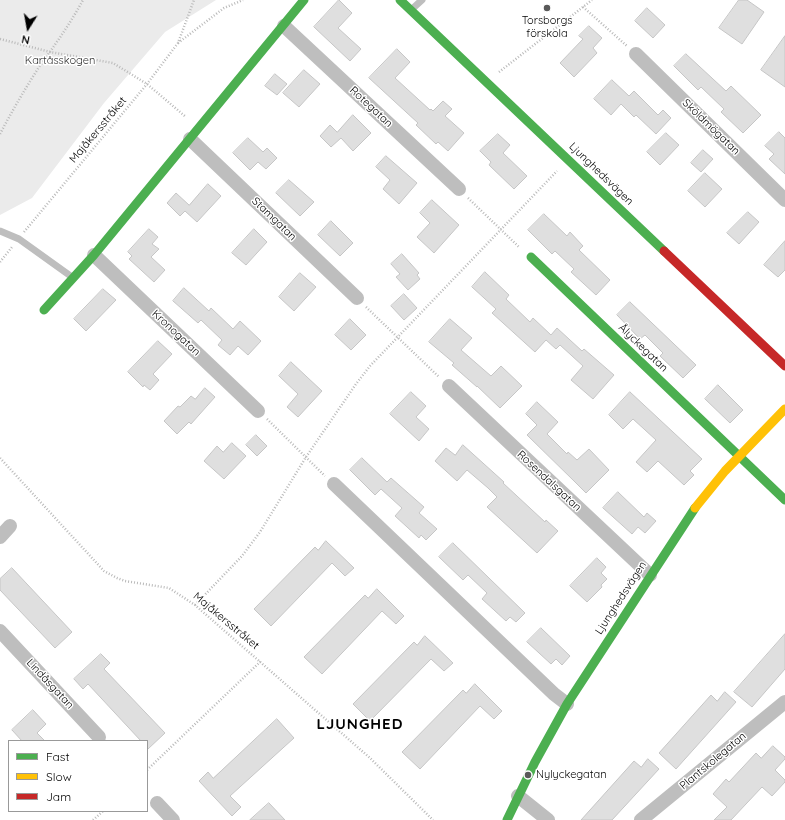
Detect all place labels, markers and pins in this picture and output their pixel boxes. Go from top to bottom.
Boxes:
marker: Torsborgs förskola [542,3,552,13]
place label: Torsborgs förskola [522,14,572,40]
place label: Nylyckegatan [536,768,607,782]
marker: Nylyckegatan [523,770,533,780]

